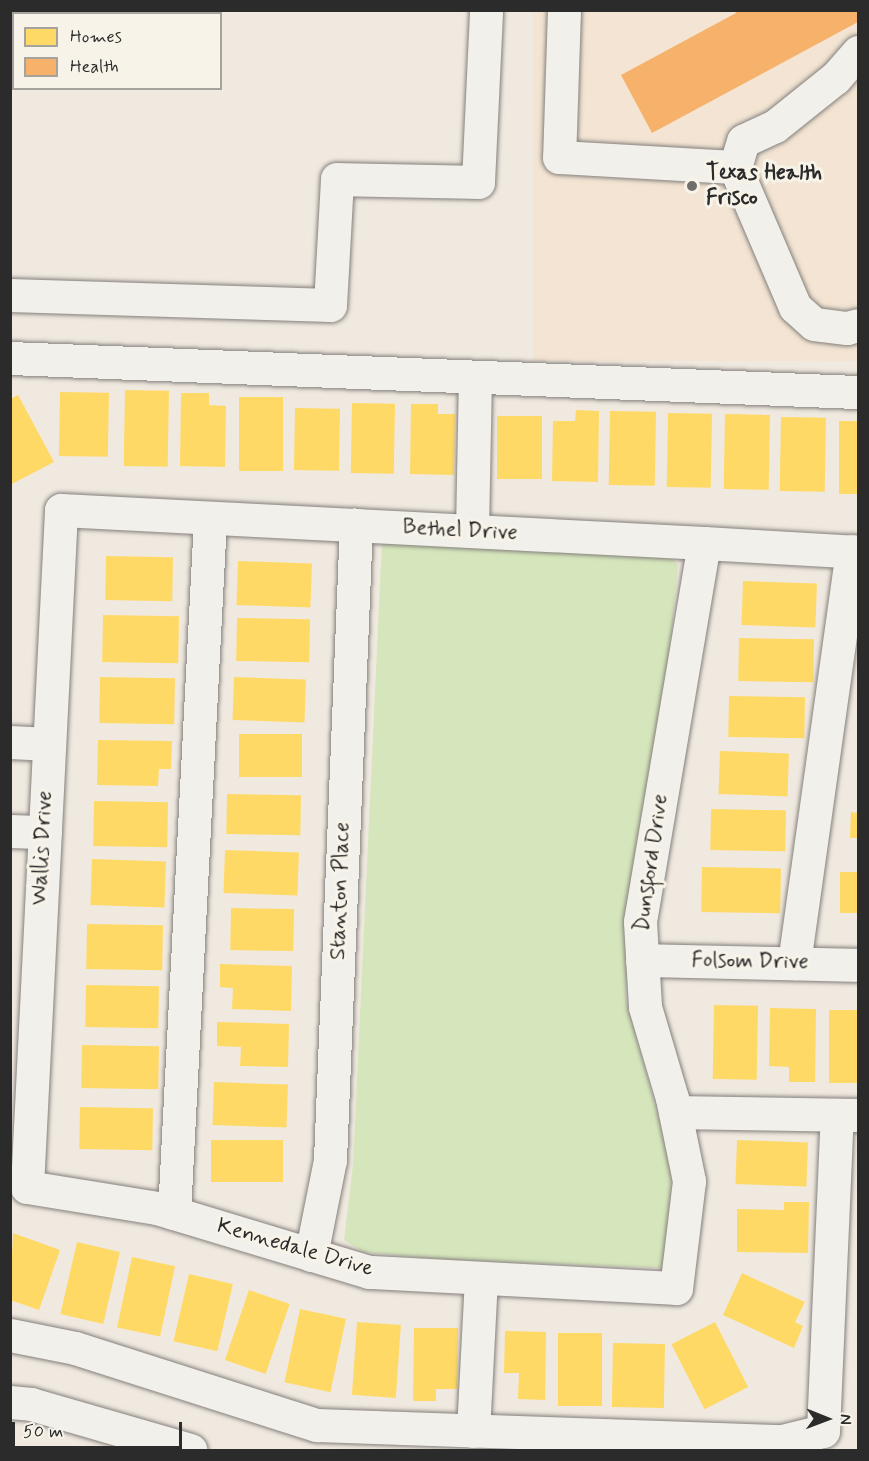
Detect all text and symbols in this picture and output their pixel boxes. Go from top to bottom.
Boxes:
legend [12,12,222,90]
text: Homes [70,25,122,49]
text: Health [70,55,119,79]
place label: Texas Health Frisco [706,160,823,212]
marker: Texas Health Frisco [683,177,701,195]
street label: Bethel Drive [402,515,518,547]
street label: Wallis Drive [27,791,59,905]
street label: Dunsford Drive [629,793,675,933]
street label: Stanton Place [325,823,357,959]
street label: Folsom Drive [692,948,808,976]
street label: Kennedale Drive [215,1213,375,1283]
north arrow [797,1389,857,1449]
scale bar [15,1410,184,1448]
text: N [835,1414,856,1425]
text: 50 m [23,1420,63,1444]

